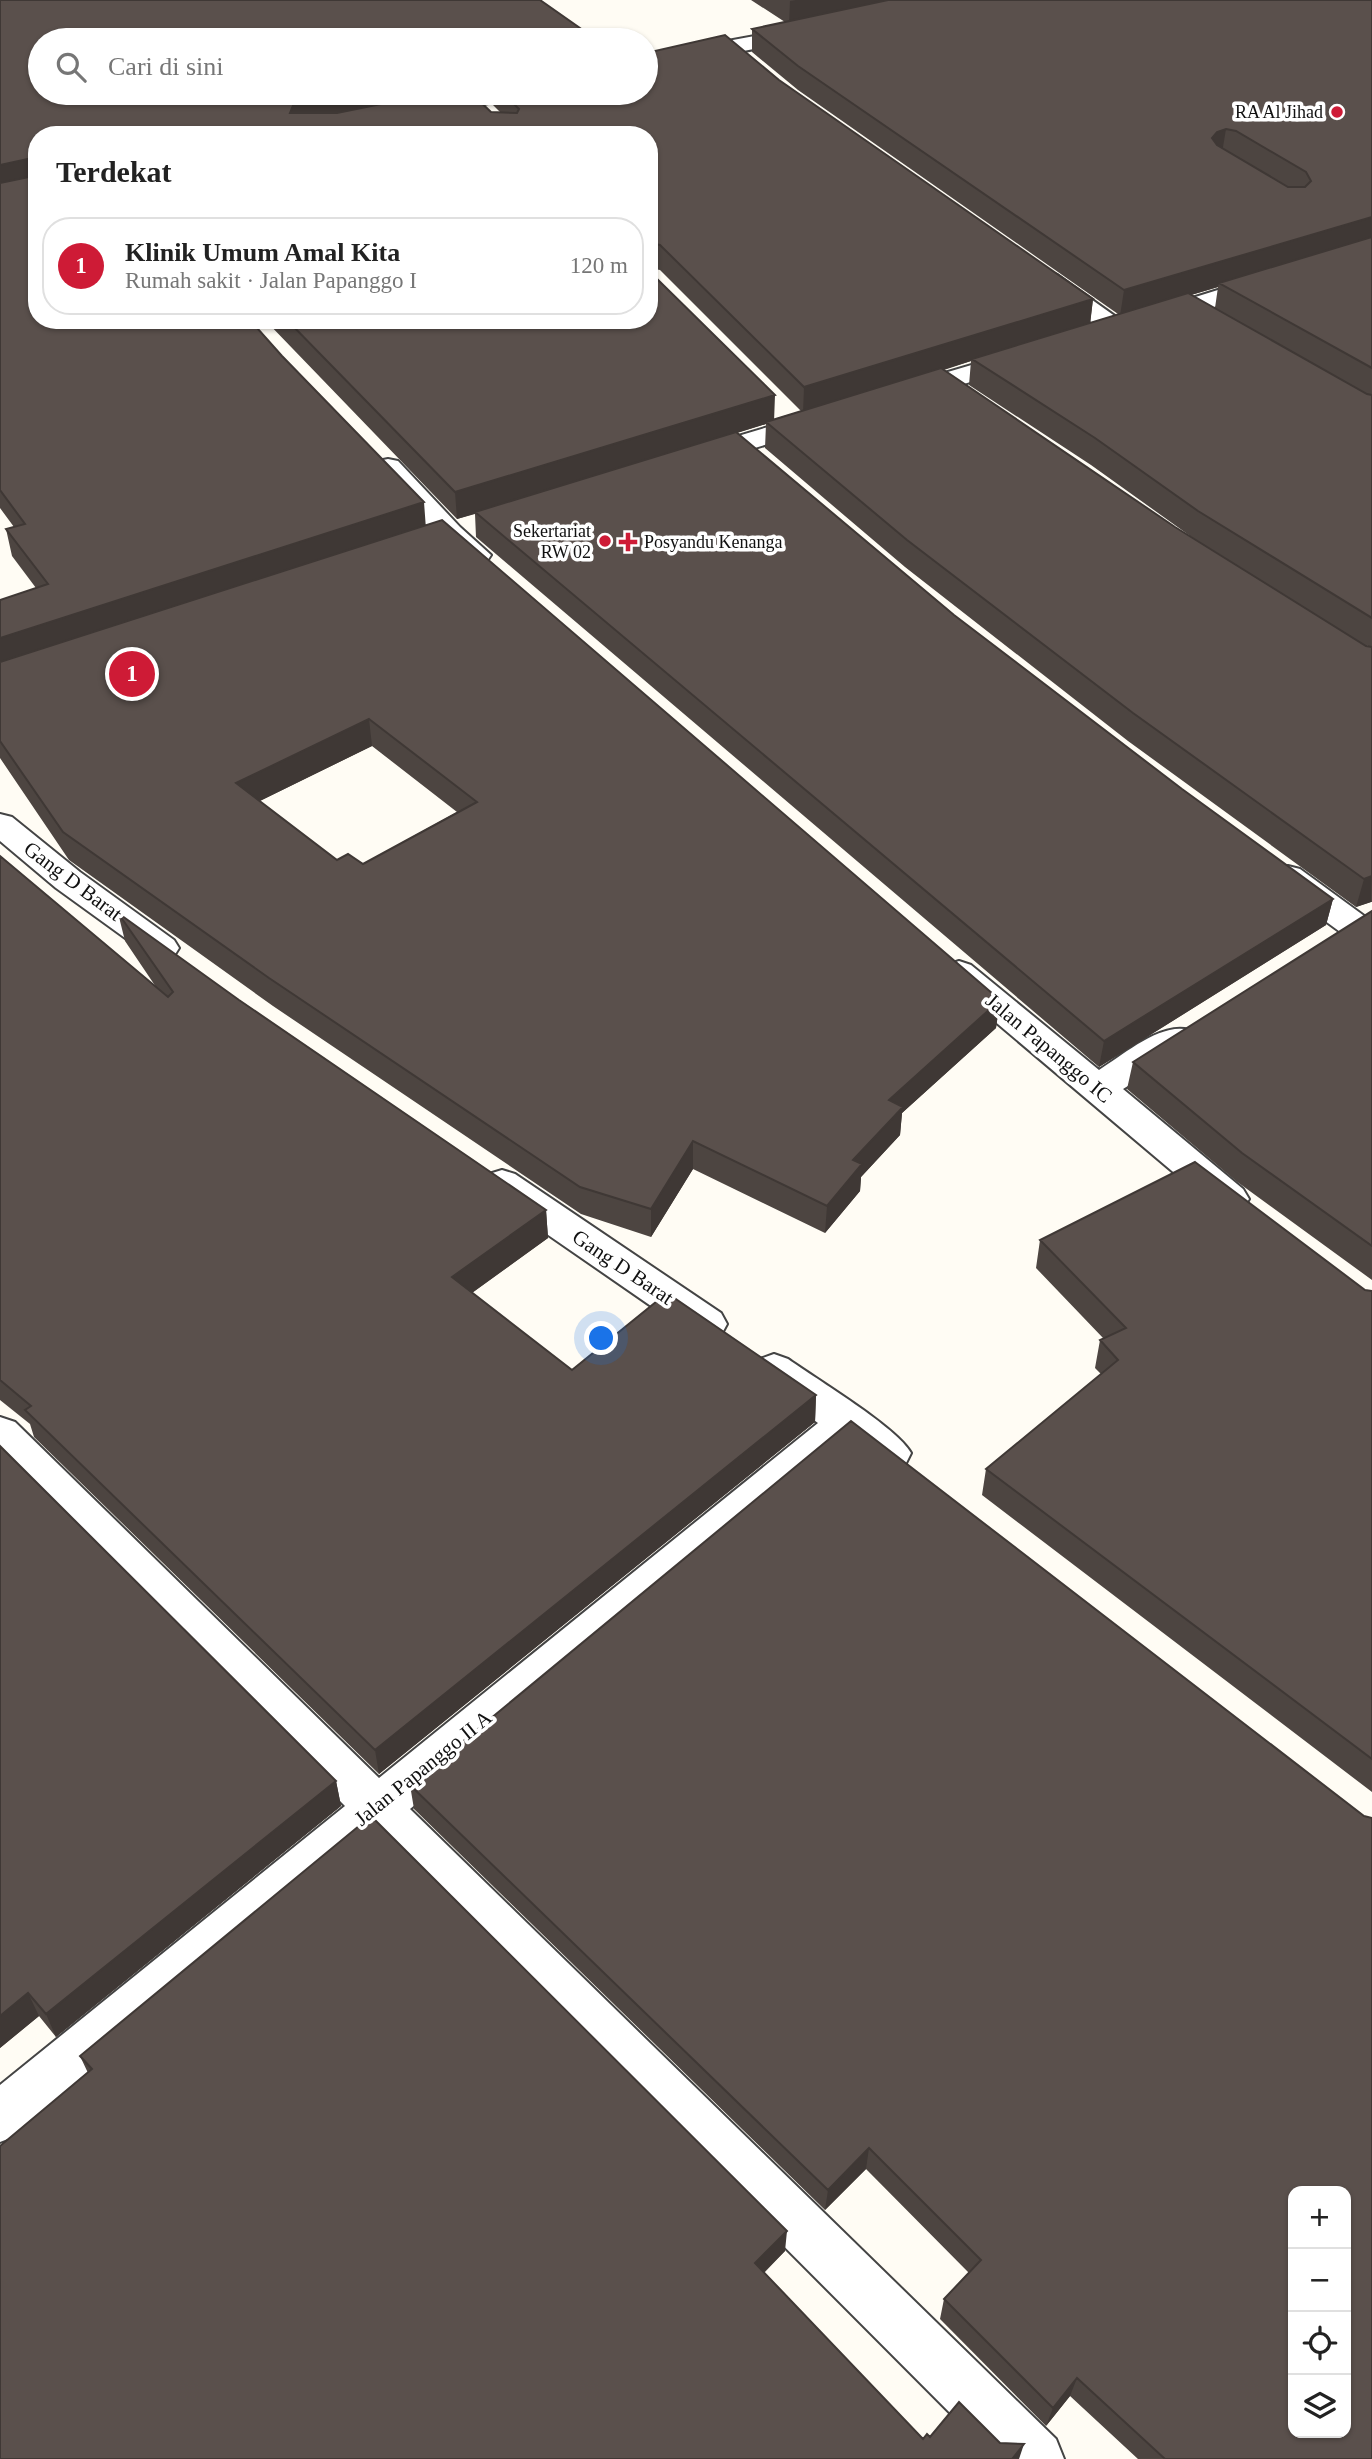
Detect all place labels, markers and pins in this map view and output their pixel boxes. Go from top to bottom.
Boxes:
place label: RA Al Jihad [1235,102,1323,122]
marker: RA Al Jihad [1329,104,1345,120]
place label: Sekertariat RW 02 [513,521,591,562]
marker: Posyandu Kenanga [618,532,638,552]
place label: Posyandu Kenanga [644,532,782,552]
marker: Sekertariat RW 02 [597,533,613,549]
pin: 1 [109,648,155,700]

